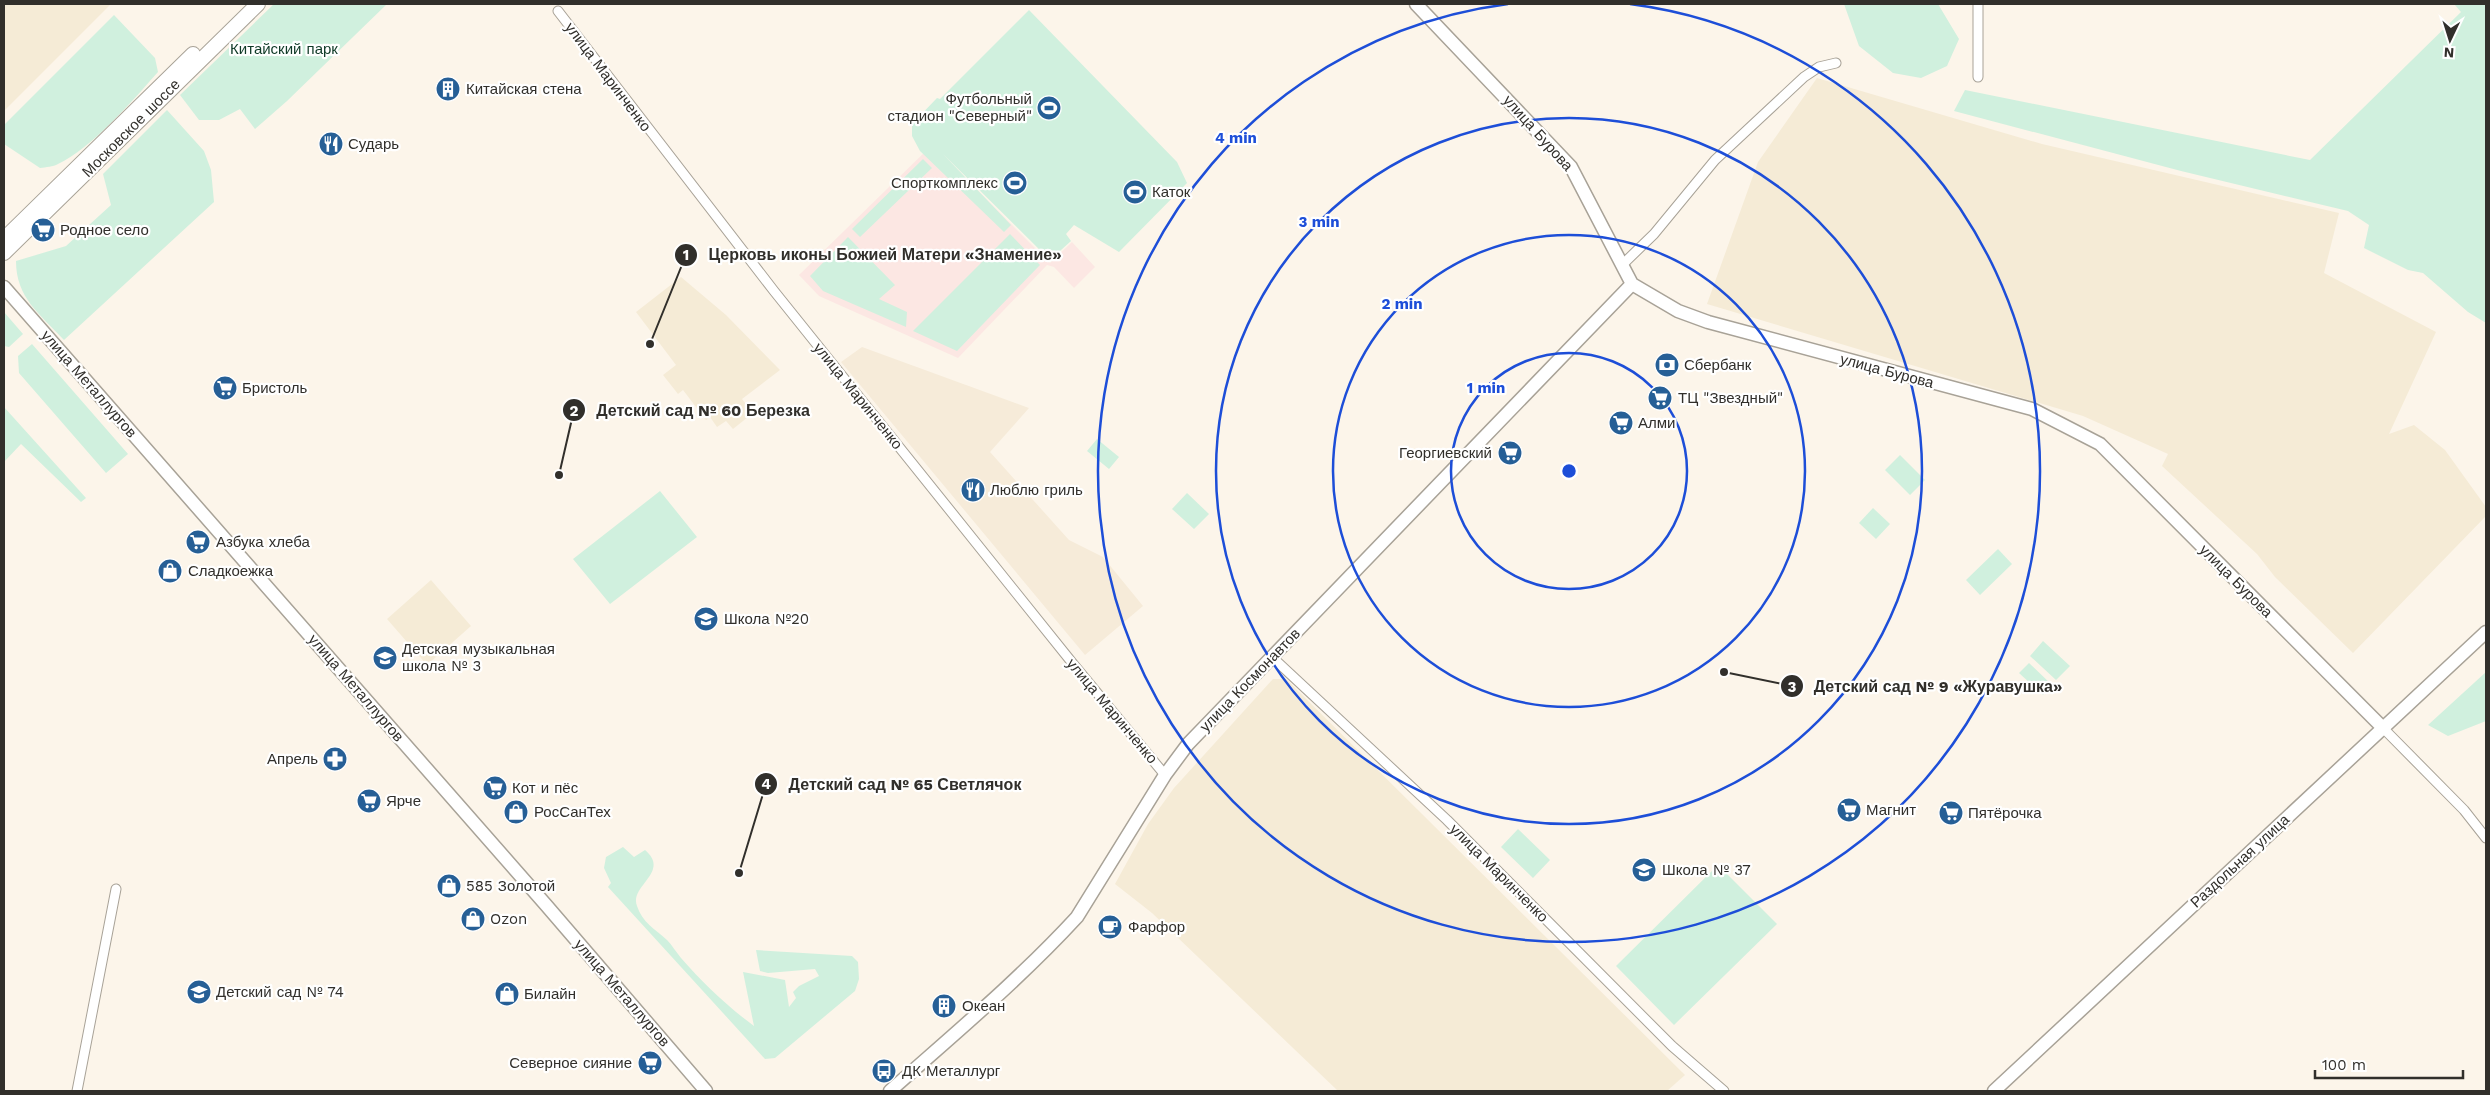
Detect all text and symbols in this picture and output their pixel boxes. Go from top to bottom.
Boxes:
north arrow [2425,15,2475,65]
street label: улица Маринченко [561,19,655,135]
park label: Китайский парк [230,40,338,58]
text: N [2443,45,2455,61]
street label: Московское шоссе [78,75,184,181]
building icon: Китайская стена [435,76,461,102]
place label: Китайская стена [466,80,582,98]
place label: Футбольный стадион "Северный" [887,90,1032,125]
street label: улица Бурова [1499,91,1577,175]
sports icon: Футбольный стадион "Северный" [1036,95,1062,121]
text: 4 min [1215,129,1257,147]
restaurant icon: Сударь [318,131,344,157]
place label: Сударь [348,135,399,153]
sports icon: Спорткомплекс [1002,170,1028,196]
place label: Спорткомплекс [891,174,998,192]
sports icon: Каток [1122,179,1148,205]
place label: Каток [1152,183,1191,201]
text: 3 min [1299,213,1339,231]
supermarket icon: Родное село [30,217,56,243]
place label: Родное село [60,221,149,239]
callout: Церковь иконы Божией Матери «Знамение» [674,239,1072,270]
text: Церковь иконы Божией Матери «Знамение» [708,245,1062,264]
text: 1 [683,246,689,264]
text: 2 min [1381,295,1423,313]
street label: улица Металлургов [37,327,141,441]
street label: улица Маринченко [810,339,906,453]
street label: улица Бурова [1838,350,1936,392]
bank icon: Сбербанк [1654,352,1680,378]
place label: Сбербанк [1684,356,1752,374]
supermarket icon: Бристоль [212,375,238,401]
place label: Бристоль [242,379,308,397]
text: 1 min [1467,379,1505,397]
supermarket icon: ТЦ "Звездный" [1647,385,1673,411]
place label: ТЦ "Звездный" [1678,389,1783,407]
callout: Детский сад № 60 Березка [561,395,820,426]
text: Детский сад № 60 Березка [596,401,810,420]
text: 2 [570,402,579,420]
supermarket icon: Алми [1608,410,1634,436]
place label: Алми [1638,414,1675,432]
supermarket icon: Георгиевский [1497,440,1523,466]
place label: Георгиевский [1399,444,1492,462]
centre of rings [1560,462,1578,480]
restaurant icon: Люблю гриль [960,477,986,503]
place label: Люблю гриль [990,481,1083,499]
supermarket icon: Азбука хлеба [185,529,211,555]
place label: Азбука хлеба [216,533,310,551]
street label: улица Бурова [2196,541,2277,622]
shop icon: Сладкоежка [157,558,183,584]
place label: Сладкоежка [188,562,274,580]
school or university icon: Школа №20 [693,606,719,632]
place label: Школа №20 [724,610,809,628]
street label: улица Космонавтов [1196,625,1304,735]
street label: улица Металлургов [304,631,408,745]
place label: Детская музыкальная школа № 3 [402,640,555,675]
school or university icon: Детская музыкальная школа № 3 [372,645,398,671]
street label: улица Маринченко [1063,655,1161,767]
callout: Детский сад № 9 «Журавушка» [1779,671,2073,702]
text: Детский сад № 9 «Журавушка» [1814,677,2062,696]
text: 3 [1788,678,1797,696]
pharmacy icon: Апрель [322,746,348,772]
place label: Апрель [267,750,318,768]
callout: Детский сад № 65 Светлячок [753,769,1031,800]
supermarket icon: Кот и пёс [482,775,508,801]
text: 4 [761,775,771,793]
text: Детский сад № 65 Светлячок [789,775,1022,794]
place label: Кот и пёс [512,779,579,797]
supermarket icon: Ярче [356,788,382,814]
place label: Ярче [386,792,421,810]
supermarket icon: Магнит [1836,797,1862,823]
shop icon: РосСанТех [503,799,529,825]
supermarket icon: Пятёрочка [1938,800,1964,826]
place label: Магнит [1866,801,1916,819]
place label: РосСанТех [534,803,611,821]
place label: Пятёрочка [1968,804,2042,822]
street label: Раздольная улица [2187,810,2294,911]
street label: улица Маринченко [1446,820,1552,926]
school or university icon: Школа № 37 [1631,857,1657,883]
place label: Школа № 37 [1662,861,1751,879]
shop icon: 585 Золотой [436,873,462,899]
place label: 585 Золотой [466,877,555,895]
shop icon: Ozon [460,906,486,932]
place label: Ozon [490,910,527,928]
cafe icon: Фарфор [1097,914,1123,940]
place label: Фарфор [1128,918,1185,936]
street label: улица Металлургов [570,936,674,1050]
school or university icon: Детский сад № 74 [186,979,212,1005]
shop icon: Билайн [494,981,520,1007]
place label: Детский сад № 74 [216,983,344,1001]
place label: Билайн [524,985,576,1003]
building icon: Океан [931,993,957,1019]
place label: Океан [962,997,1005,1015]
scale bar [2315,1048,2462,1080]
supermarket icon: Северное сияние [637,1050,663,1076]
place label: Северное сияние [509,1054,632,1072]
text: 100 m [2322,1056,2366,1074]
bus stop icon: ДК Металлург [871,1058,897,1084]
place label: ДК Металлург [902,1062,1001,1080]

